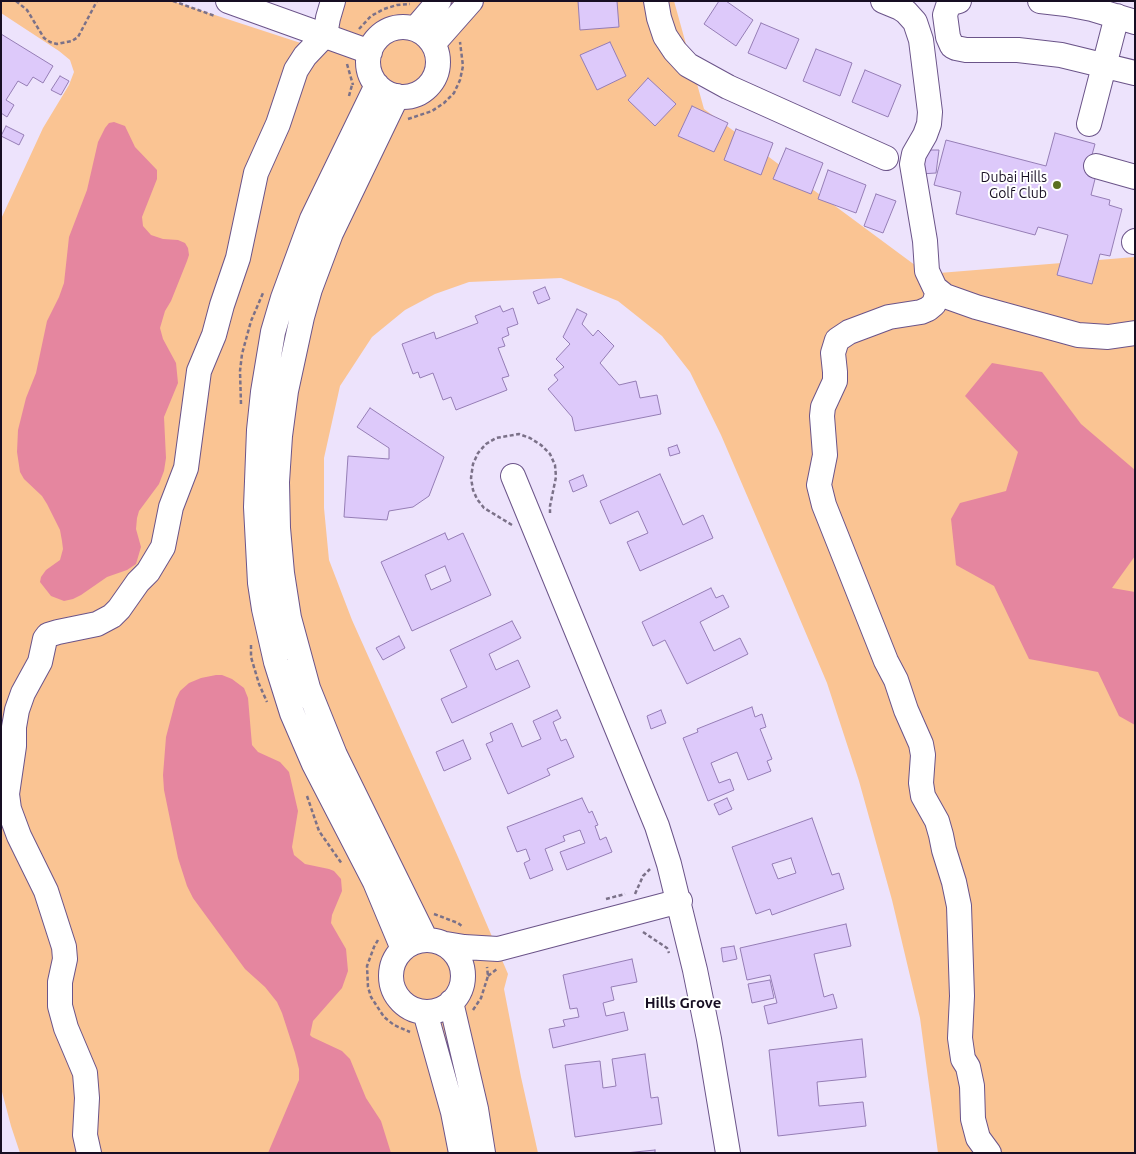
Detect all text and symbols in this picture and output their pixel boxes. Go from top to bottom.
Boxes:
place label: Dubai Hills Golf Club [981,169,1047,202]
marker: Dubai Hills Golf Club [1051,179,1063,191]
district label: Hills Grove [645,994,721,1012]

